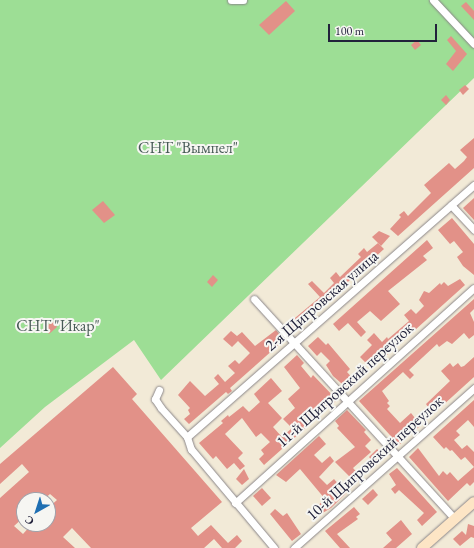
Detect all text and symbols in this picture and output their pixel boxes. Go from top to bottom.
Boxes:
scale bar [330,16,439,42]
text: 100 m [335,23,364,39]
park label: СНТ "Вымпел" [138,138,238,158]
street label: 2-я Щигровская улица [261,247,383,355]
park label: СНТ "Икар" [16,316,100,336]
street label: 11-й Щигровский переулок [273,318,417,452]
street label: 10-й Щигровский переулок [303,391,447,525]
north arrow [16,492,56,532]
text: С [22,513,37,528]

